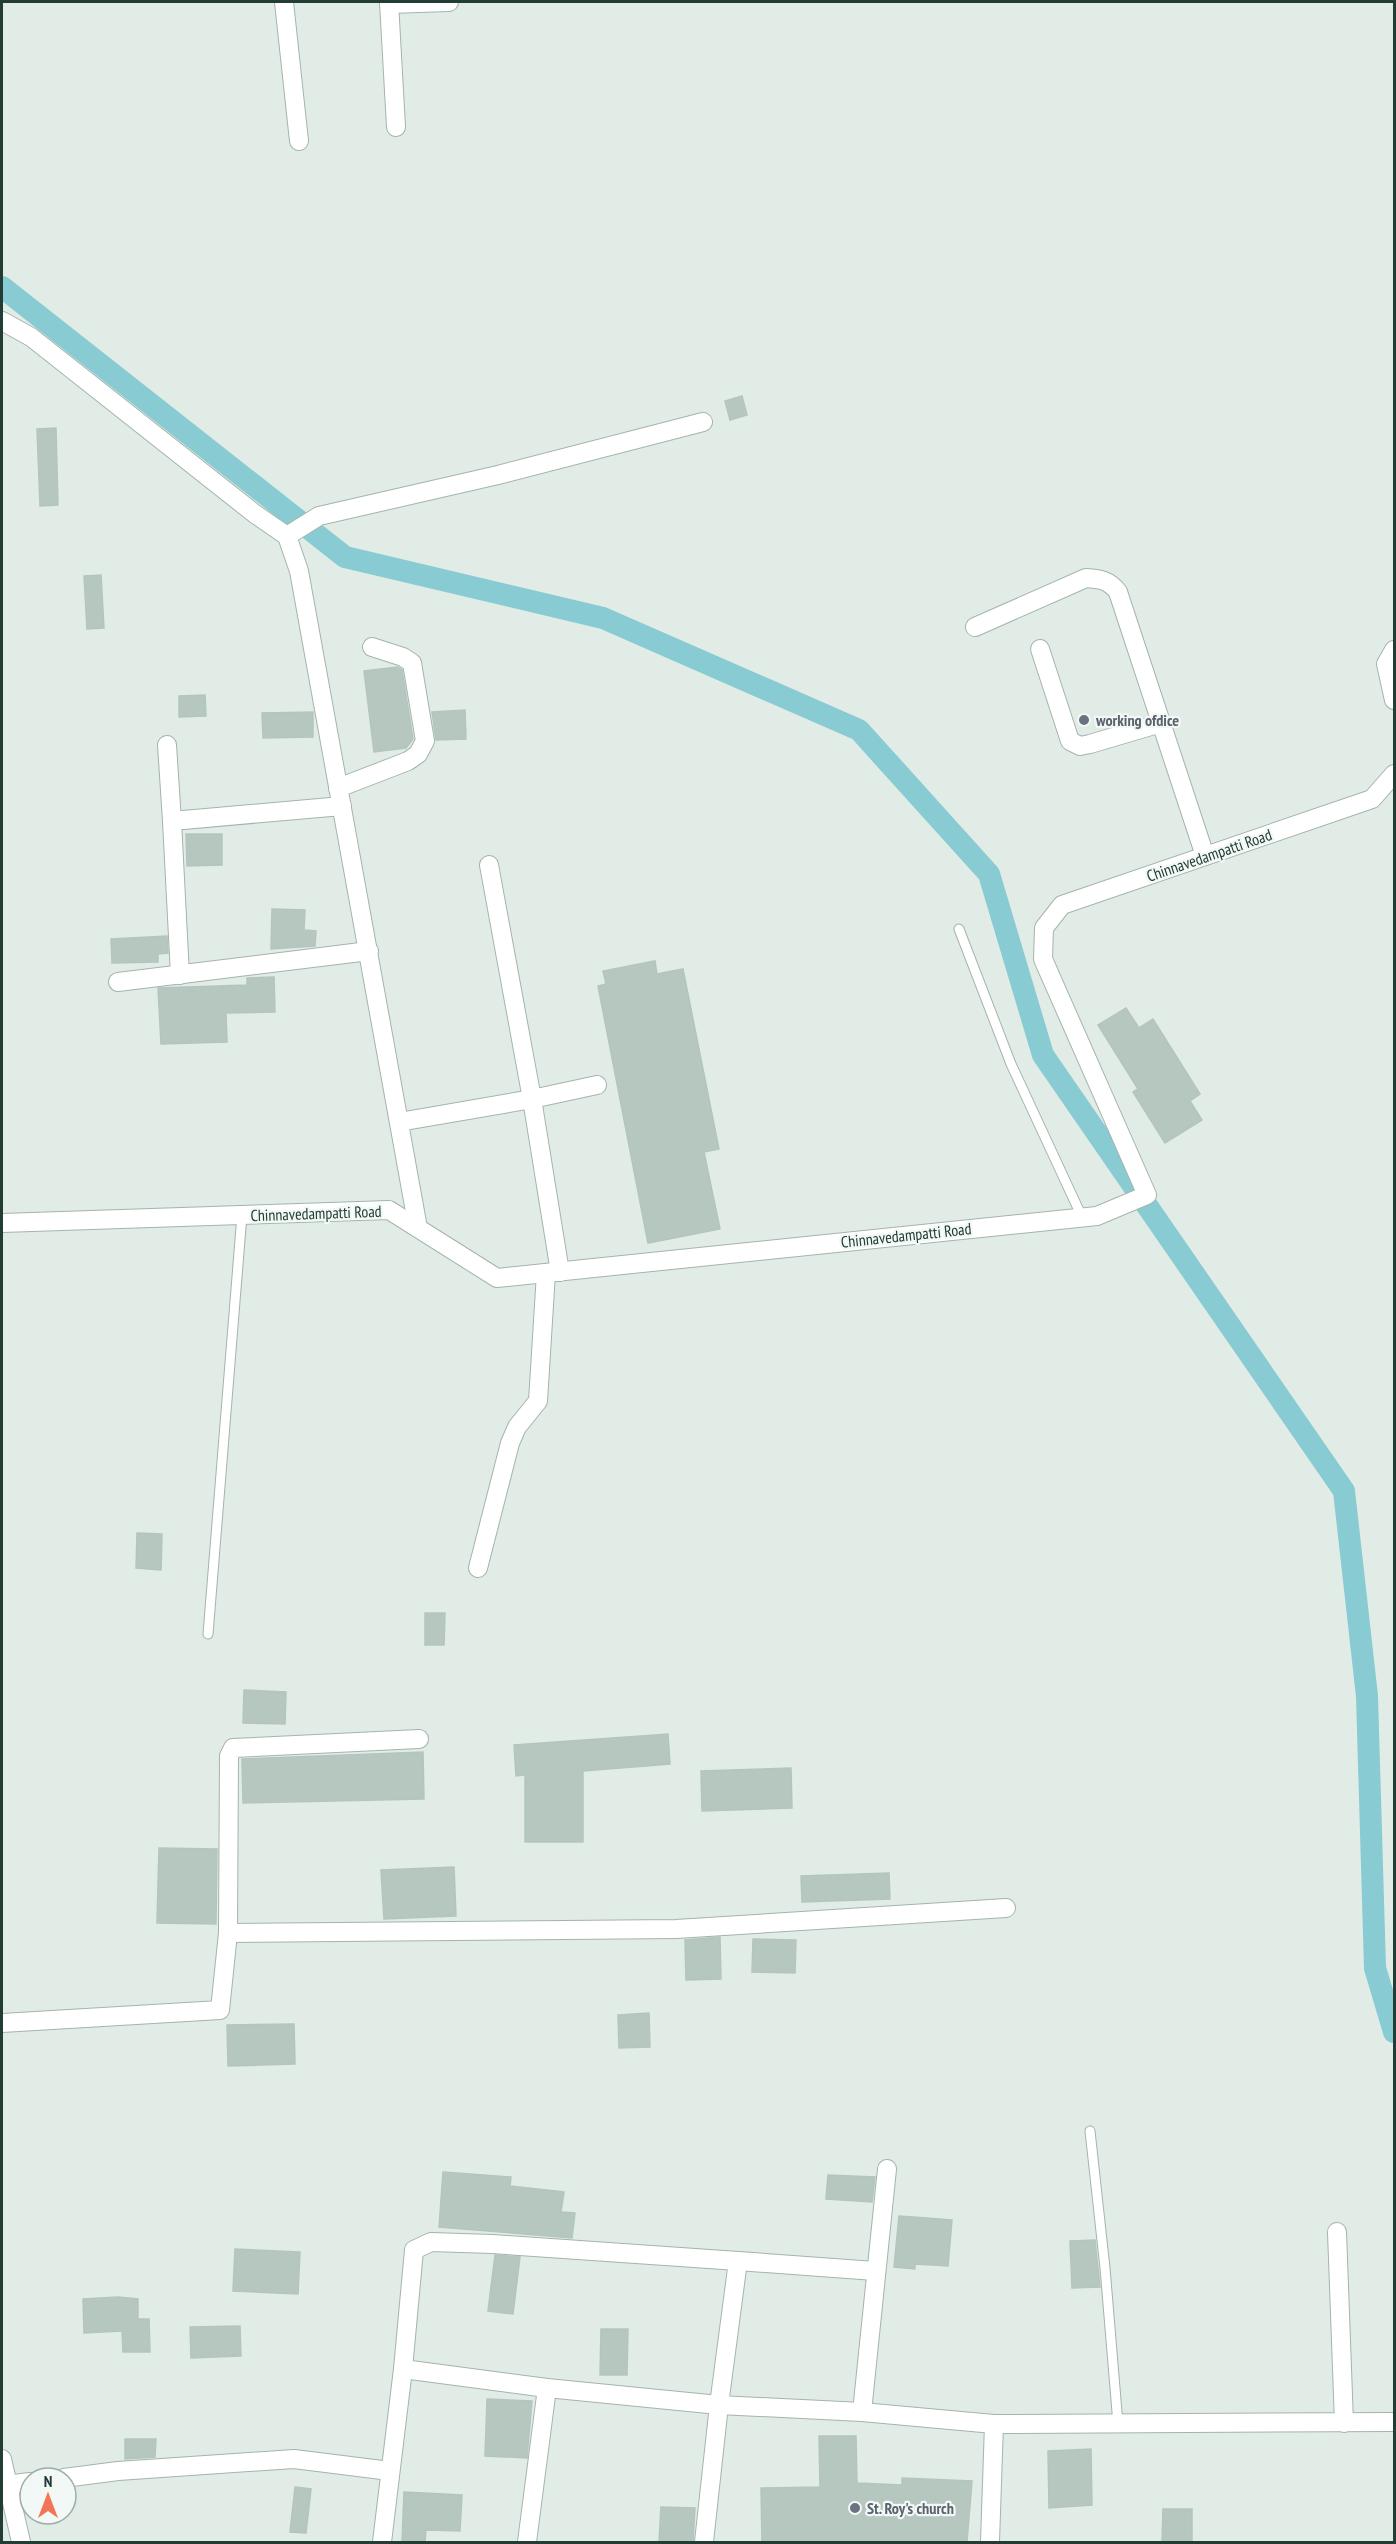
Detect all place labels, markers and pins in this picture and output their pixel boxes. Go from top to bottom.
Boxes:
place label: working ofdice [1095,710,1179,730]
marker: working ofdice [1077,713,1091,727]
place label: St. Roy's church [867,2498,954,2518]
marker: St. Roy's church [848,2501,862,2515]

